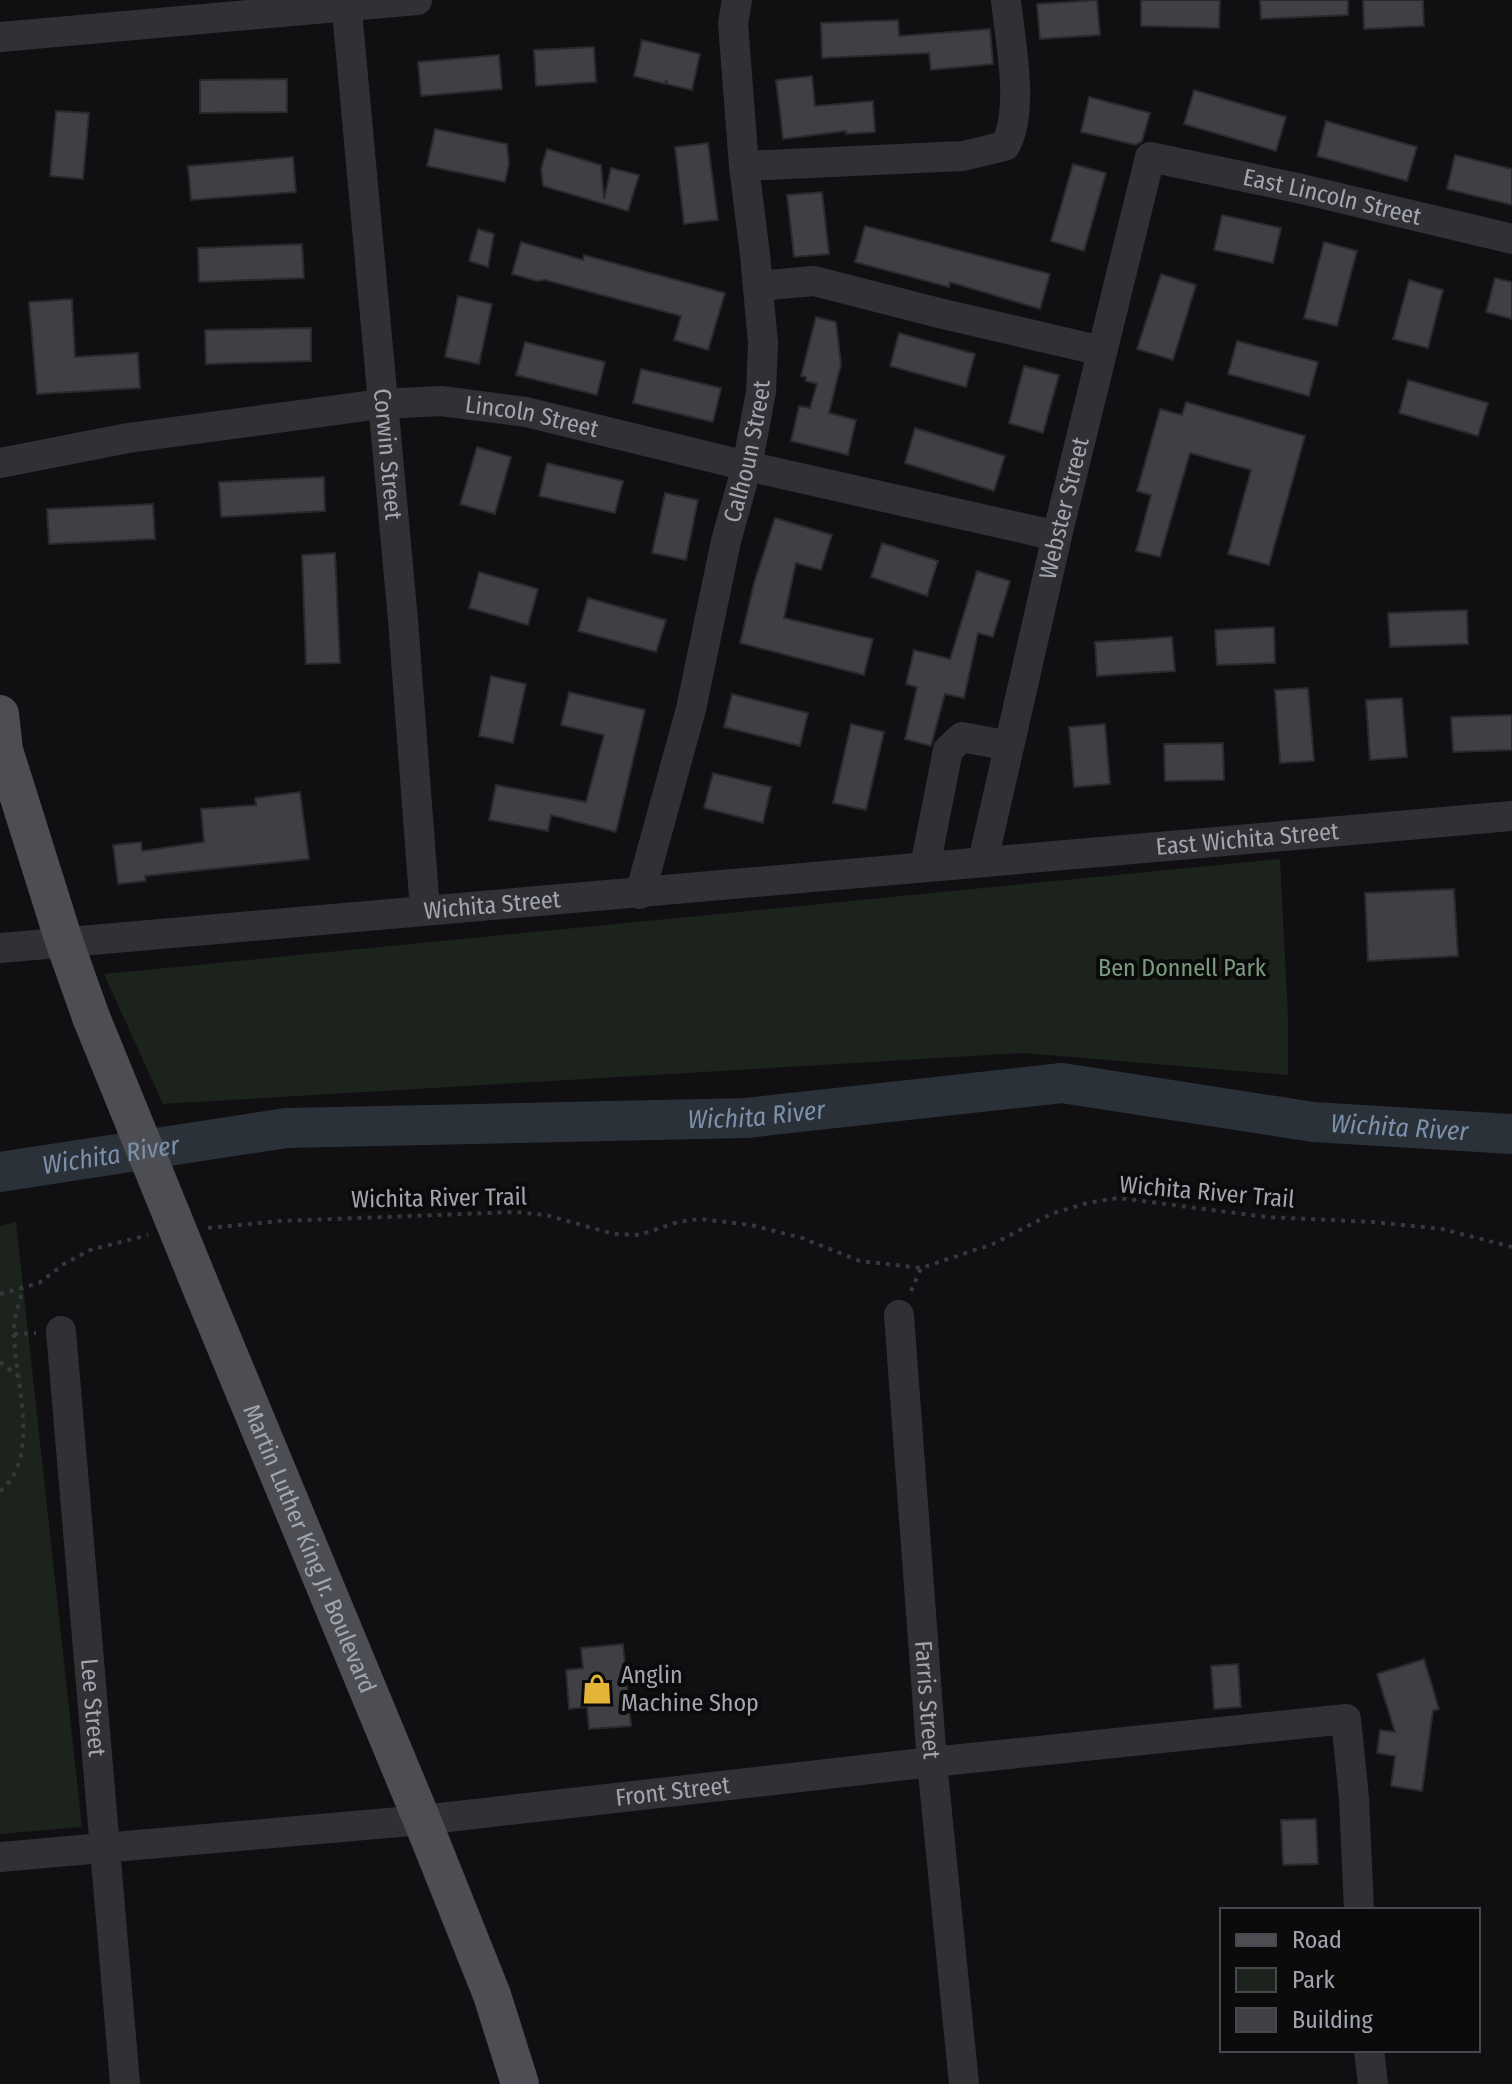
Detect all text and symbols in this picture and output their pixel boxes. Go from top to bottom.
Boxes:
street label: East Lincoln Street [1241,163,1424,231]
street label: Calhoun Street [718,379,775,526]
street label: Corwin Street [368,387,408,521]
street label: Lincoln Street [463,390,602,443]
street label: Webster Street [1034,434,1095,582]
street label: East Wichita Street [1155,817,1340,861]
street label: Wichita Street [423,885,562,925]
park label: Ben Donnell Park [1098,954,1267,982]
water label: Wichita River [687,1094,828,1135]
water label: Wichita River [1330,1108,1470,1147]
water label: Wichita River [40,1129,182,1181]
street label: Wichita River Trail [1118,1170,1296,1214]
street label: Wichita River Trail [351,1182,527,1214]
street label: Martin Luther King Jr. Boulevard [237,1400,382,1697]
street label: Farris Street [909,1640,946,1760]
street label: Lee Street [75,1657,111,1758]
place label: Anglin Machine Shop [621,1661,759,1717]
shop icon: Anglin Machine Shop [580,1672,614,1706]
street label: Front Street [614,1771,732,1812]
legend [1220,1908,1480,2052]
text: Road [1292,1926,1342,1954]
text: Park [1292,1966,1335,1994]
text: Building [1292,2006,1374,2034]

